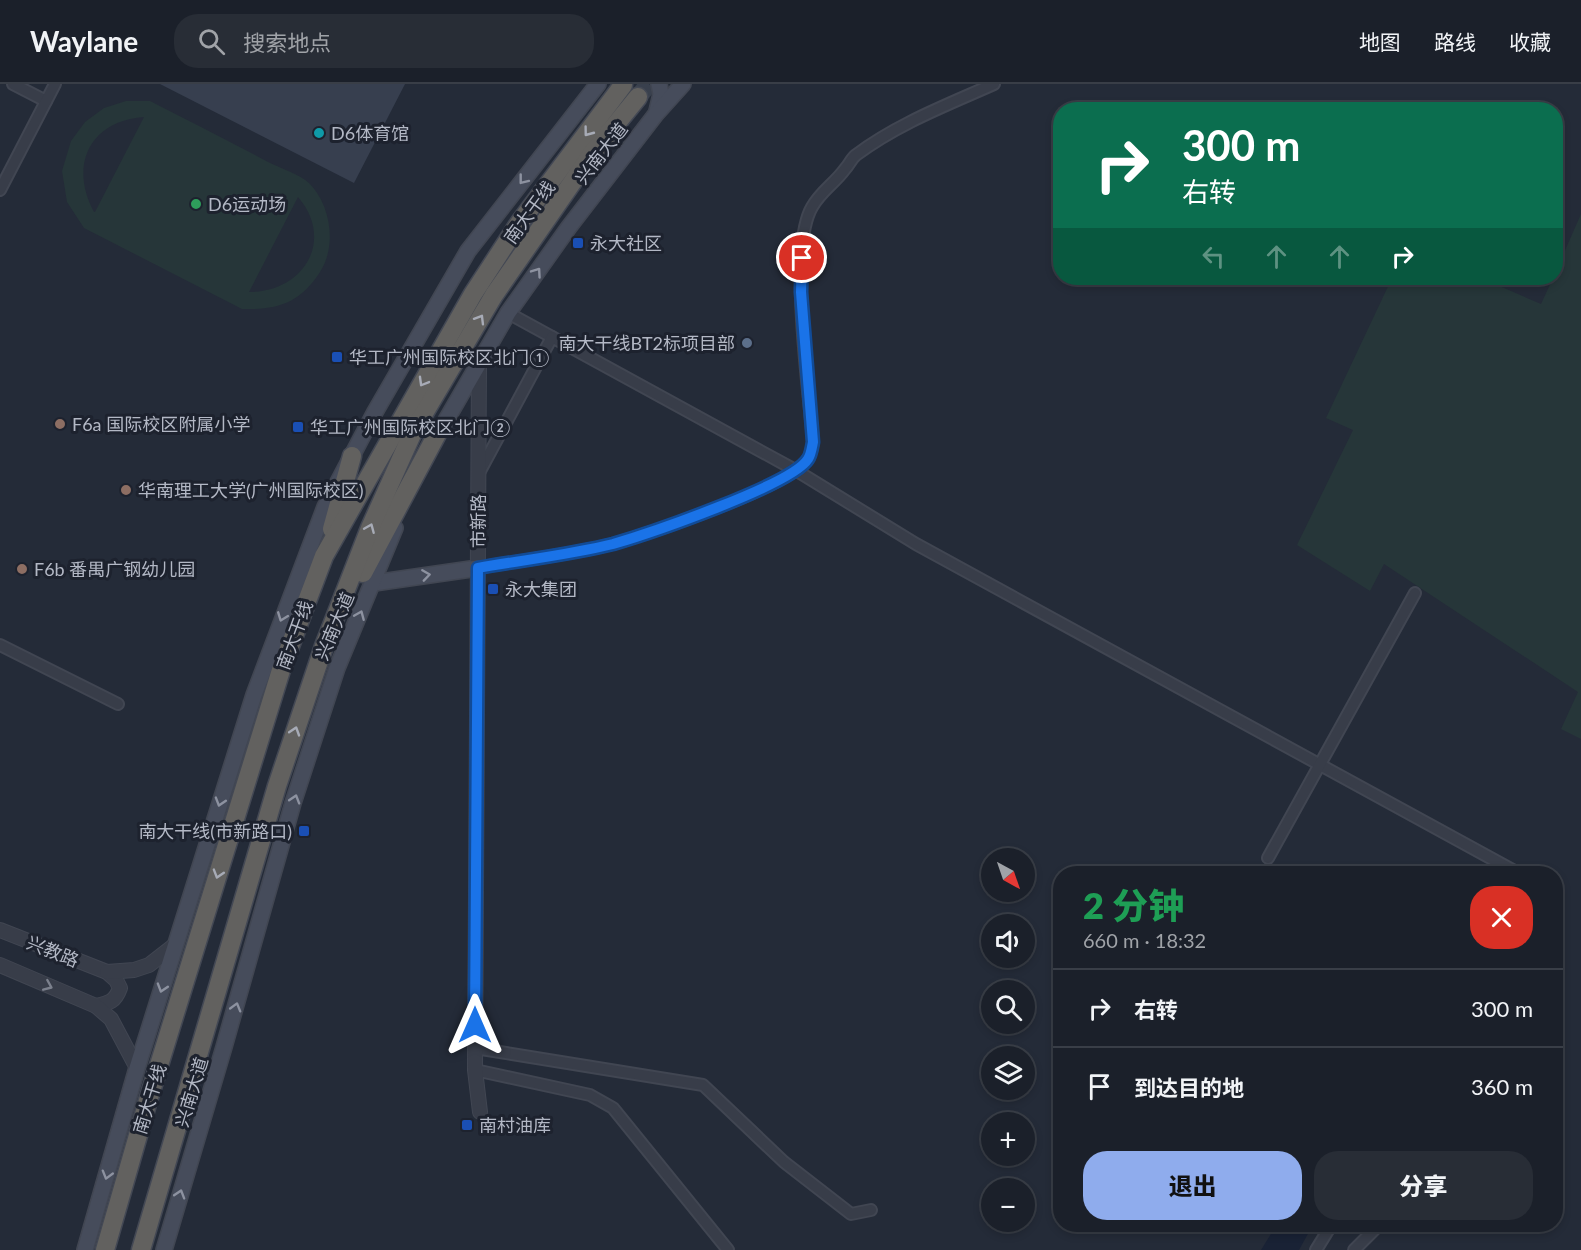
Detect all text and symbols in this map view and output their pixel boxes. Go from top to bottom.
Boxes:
search box [174,14,594,68]
text: Waylane [30,24,138,58]
icon: search [195,25,228,58]
text: 搜索地点 [243,29,331,56]
text: 地图 [1359,29,1401,54]
text: 路线 [1434,29,1476,54]
text: 收藏 [1509,29,1551,54]
street label: 兴南大道 [570,118,632,188]
text: 300 m [1182,120,1300,170]
place label: D6体育馆 [331,122,409,144]
one-way arrow [585,125,596,136]
marker: D6体育馆 [312,126,326,140]
icon: right [1083,126,1161,204]
one-way arrow [520,173,531,184]
text: 右转 [1182,175,1236,208]
street label: 南大干线 [499,176,559,248]
place label: D6运动场 [208,193,286,215]
marker: D6运动场 [189,197,203,211]
place label: 永大社区 [590,232,662,254]
pin [776,232,827,283]
marker: 永大社区 [571,236,585,250]
icon: left [1197,240,1230,273]
icon: ahead [1260,240,1293,273]
icon: ahead [1323,240,1356,273]
icon: right [1386,240,1419,273]
icon: arrive [785,241,818,274]
one-way arrow [530,267,541,278]
one-way arrow [473,315,484,325]
place label: 南大干线BT2标项目部 [559,332,735,354]
marker: 南大干线BT2标项目部 [740,336,754,350]
place label: 华工广州国际校区北门① [349,346,549,368]
marker: 华工广州国际校区北门① [330,350,344,364]
one-way arrow [419,376,430,386]
place label: F6a 国际校区附属小学 [72,413,250,435]
place label: 华工广州国际校区北门② [310,416,510,438]
marker: F6a 国际校区附属小学 [53,417,67,431]
marker: 华工广州国际校区北门② [291,420,305,434]
place label: 华南理工大学(广州国际校区) [138,479,364,501]
marker: 华南理工大学(广州国际校区) [119,483,133,497]
street label: 市新路 [467,494,489,548]
one-way arrow [363,523,375,534]
place label: F6b 番禺广钢幼儿园 [34,558,195,580]
marker: F6b 番禺广钢幼儿园 [15,562,29,576]
one-way arrow [421,570,430,582]
place label: 永大集团 [505,578,577,600]
marker: 永大集团 [486,582,500,596]
street label: 兴南大道 [310,589,358,663]
street label: 南大干线 [271,597,317,673]
one-way arrow [276,611,289,622]
one-way arrow [352,611,364,622]
one-way arrow [288,726,301,737]
one-way arrow [287,794,300,805]
one-way arrow [215,796,227,807]
place label: 南大干线(市新路口) [138,820,292,842]
marker: 南大干线(市新路口) [297,824,311,838]
north arrow [981,848,1035,902]
map controls [981,848,1035,1232]
one-way arrow [213,868,225,879]
text: 2 分钟 [1083,883,1184,927]
button: close [1470,886,1533,949]
button: sound [981,914,1035,968]
text: 660 m · 18:32 [1083,928,1206,952]
street label: 兴教路 [24,931,82,971]
one-way arrow [42,979,53,991]
button: search [981,980,1035,1034]
one-way arrow [157,982,169,993]
icon: right [1083,992,1116,1025]
position arrow [443,993,507,1057]
text: 300 m [1471,995,1533,1022]
text: 右转 [1134,996,1178,1023]
one-way arrow [229,1002,241,1013]
button: layers [981,1046,1035,1100]
street label: 兴南大道 [170,1054,212,1130]
street label: 南大干线 [128,1061,170,1137]
icon: arrive [1083,1070,1116,1103]
text: 360 m [1471,1073,1533,1100]
text: 到达目的地 [1134,1074,1244,1101]
button: + [981,1112,1035,1166]
place label: 南村油库 [479,1114,551,1136]
marker: 南村油库 [460,1118,474,1132]
button: 退出 [1083,1151,1302,1220]
button: 分享 [1314,1151,1533,1220]
one-way arrow [102,1169,114,1180]
button: − [981,1178,1035,1232]
one-way arrow [173,1189,185,1200]

